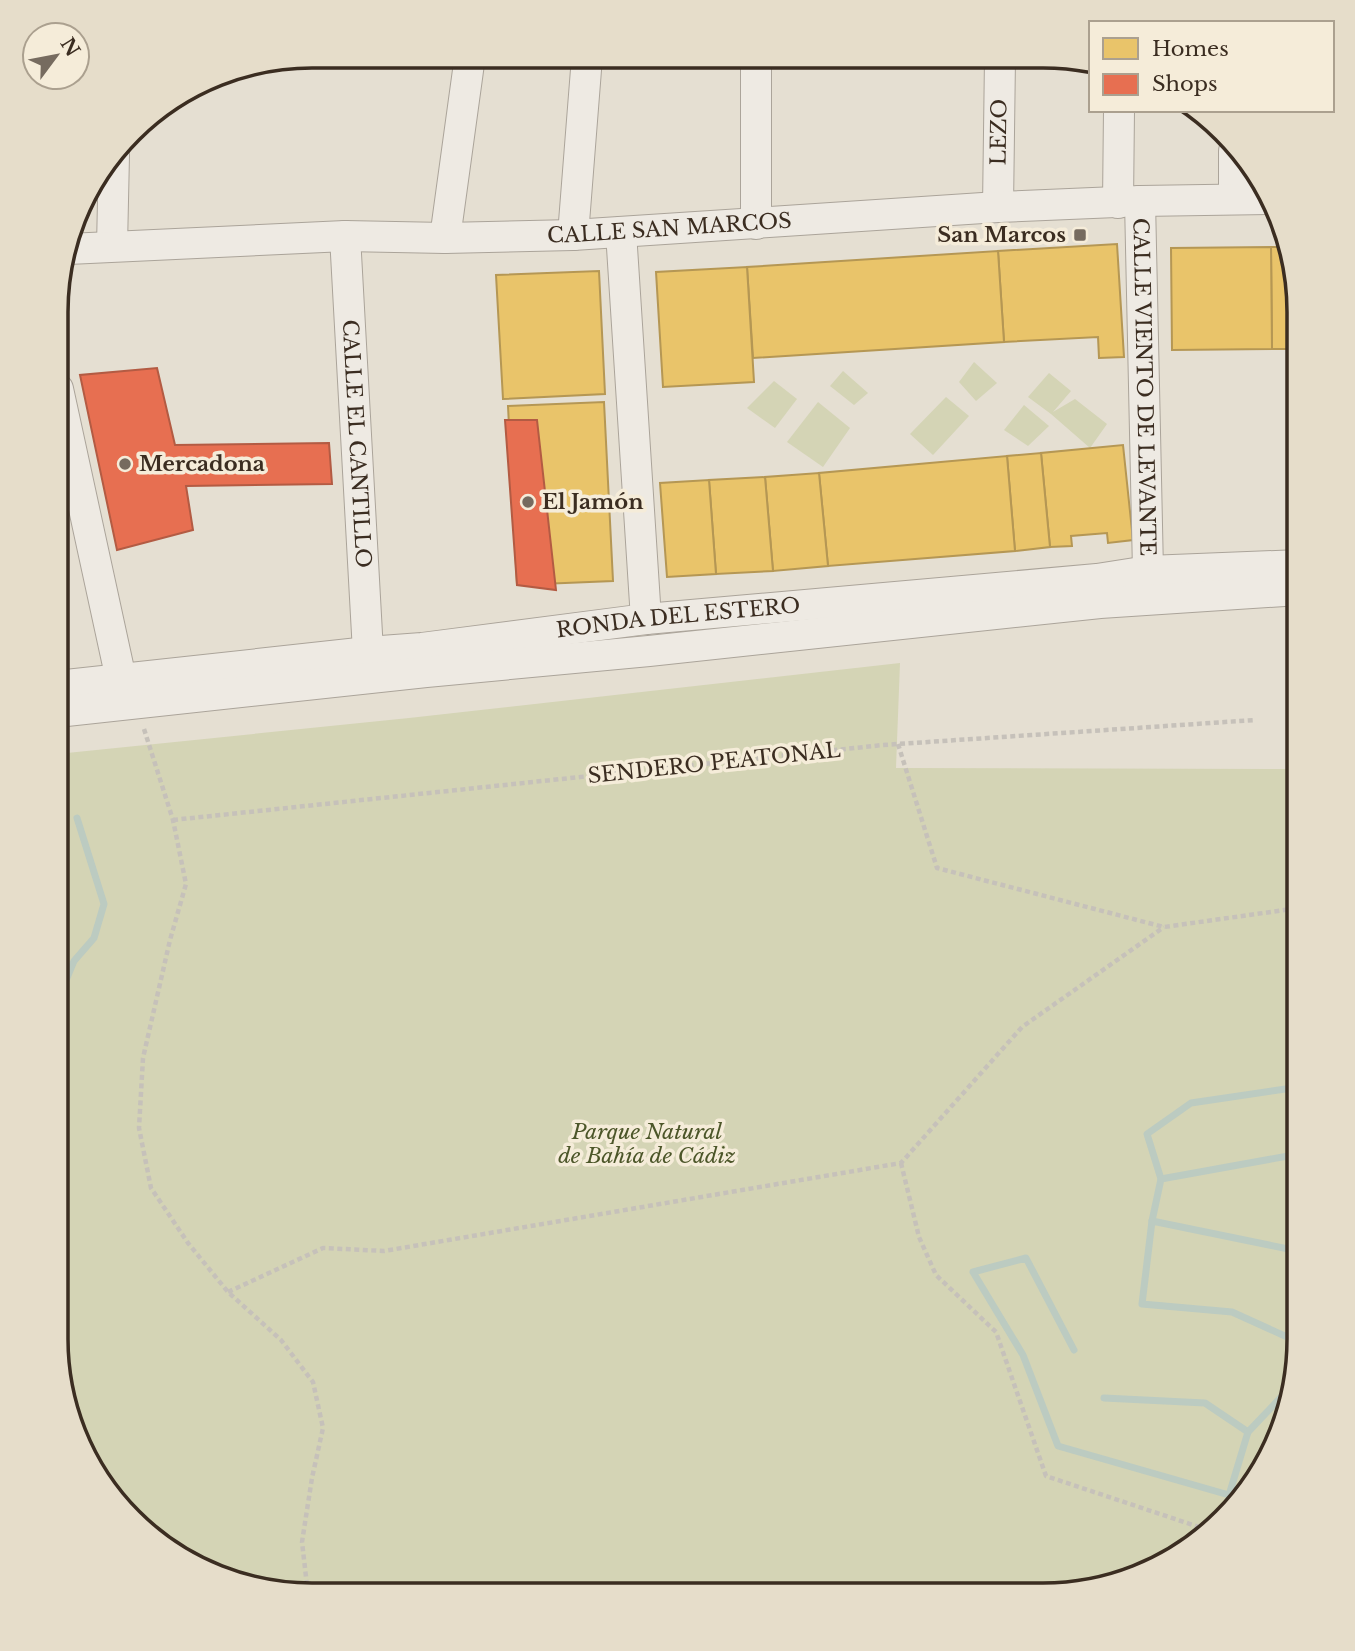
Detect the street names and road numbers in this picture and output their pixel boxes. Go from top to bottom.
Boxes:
street label: LEZO [986,99,1012,165]
street label: CALLE SAN MARCOS [547,208,793,249]
street label: CALLE VIENTO DE LEVANTE [1127,218,1161,556]
street label: CALLE EL CANTILLO [337,319,376,569]
street label: RONDA DEL ESTERO [555,592,801,644]
street label: SENDERO PEATONAL [586,737,842,789]

